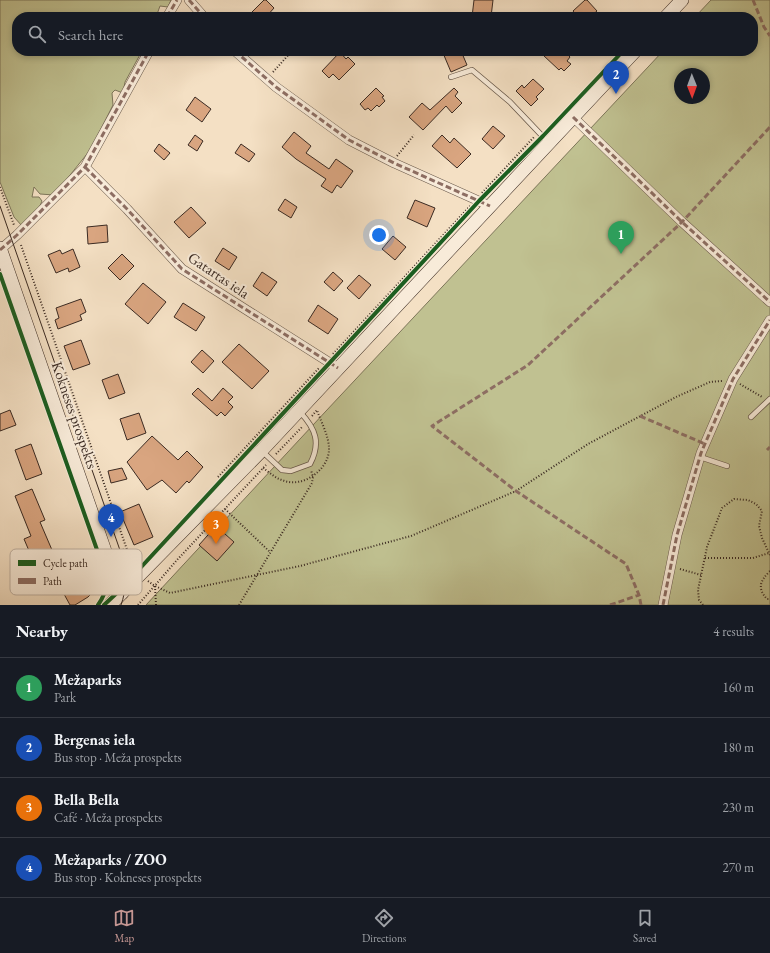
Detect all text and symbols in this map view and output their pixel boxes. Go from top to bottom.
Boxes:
search box [12,12,758,56]
icon: search [26,23,48,45]
text: Search here [58,25,123,44]
pin: 2 [603,61,629,94]
north arrow [674,68,710,104]
pin: 1 [608,221,634,254]
your location [369,225,389,245]
street label: Gatartas iela [185,247,253,303]
street label: Kokneses prospekts [48,359,102,471]
pin: 4 [98,504,124,537]
pin: 3 [203,511,229,544]
legend [10,549,142,595]
text: Cycle path [43,556,88,570]
text: Path [43,574,62,588]
text: Nearby [16,620,68,642]
text: 4 results [713,623,754,640]
text: Mežaparks [54,670,121,689]
text: 1 [26,679,32,696]
text: 160 m [723,679,754,696]
text: Park [54,689,76,706]
text: Bergenas iela [54,730,135,749]
text: 2 [26,739,32,756]
text: 180 m [723,739,754,756]
text: Bus stop · Meža prospekts [54,749,182,766]
text: Bella Bella [54,790,119,809]
text: 3 [26,799,32,816]
text: 230 m [723,799,754,816]
text: Café · Meža prospekts [54,809,162,826]
text: Mežaparks / ZOO [54,850,167,869]
text: 4 [26,859,32,876]
text: 270 m [723,859,754,876]
text: Bus stop · Kokneses prospekts [54,869,202,886]
tab: Map [113,907,135,945]
tab: Directions [362,907,406,945]
tab: Saved [633,907,657,945]

